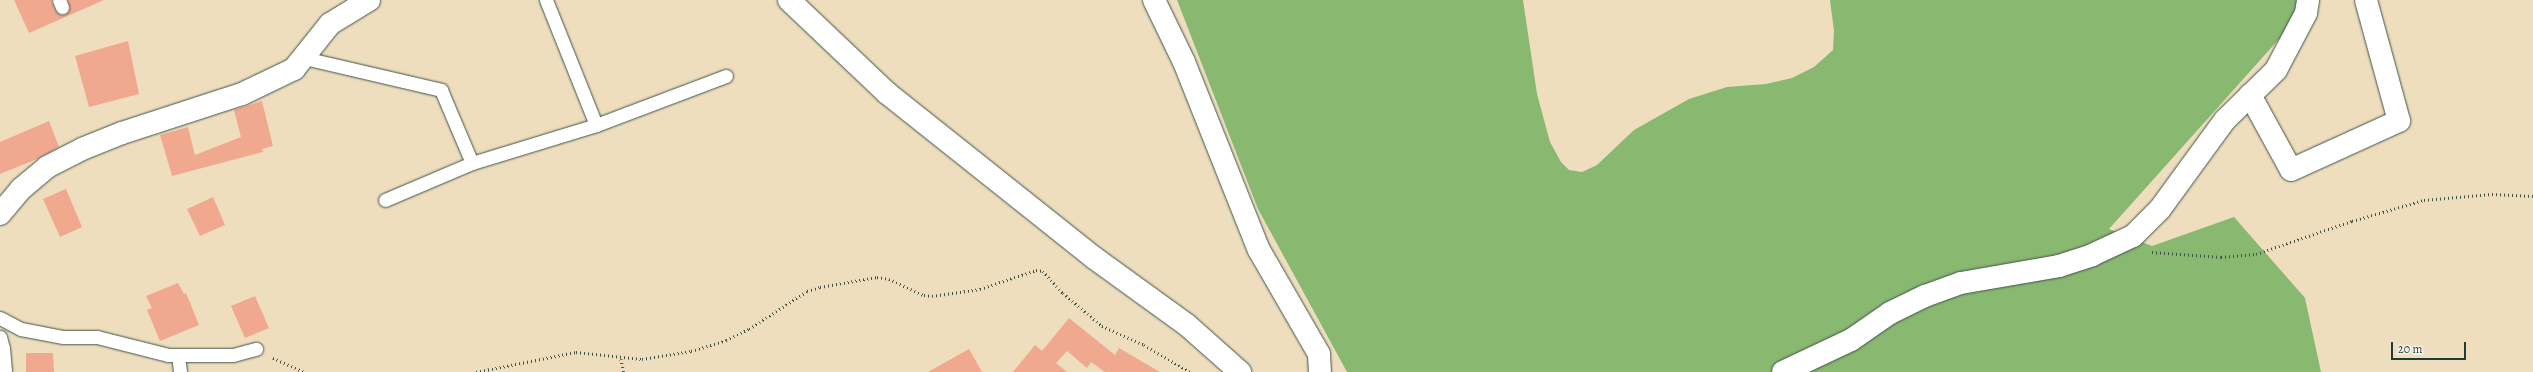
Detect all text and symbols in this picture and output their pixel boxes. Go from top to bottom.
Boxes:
scale bar [2393,334,2468,360]
text: 20 m [2398,341,2422,357]

